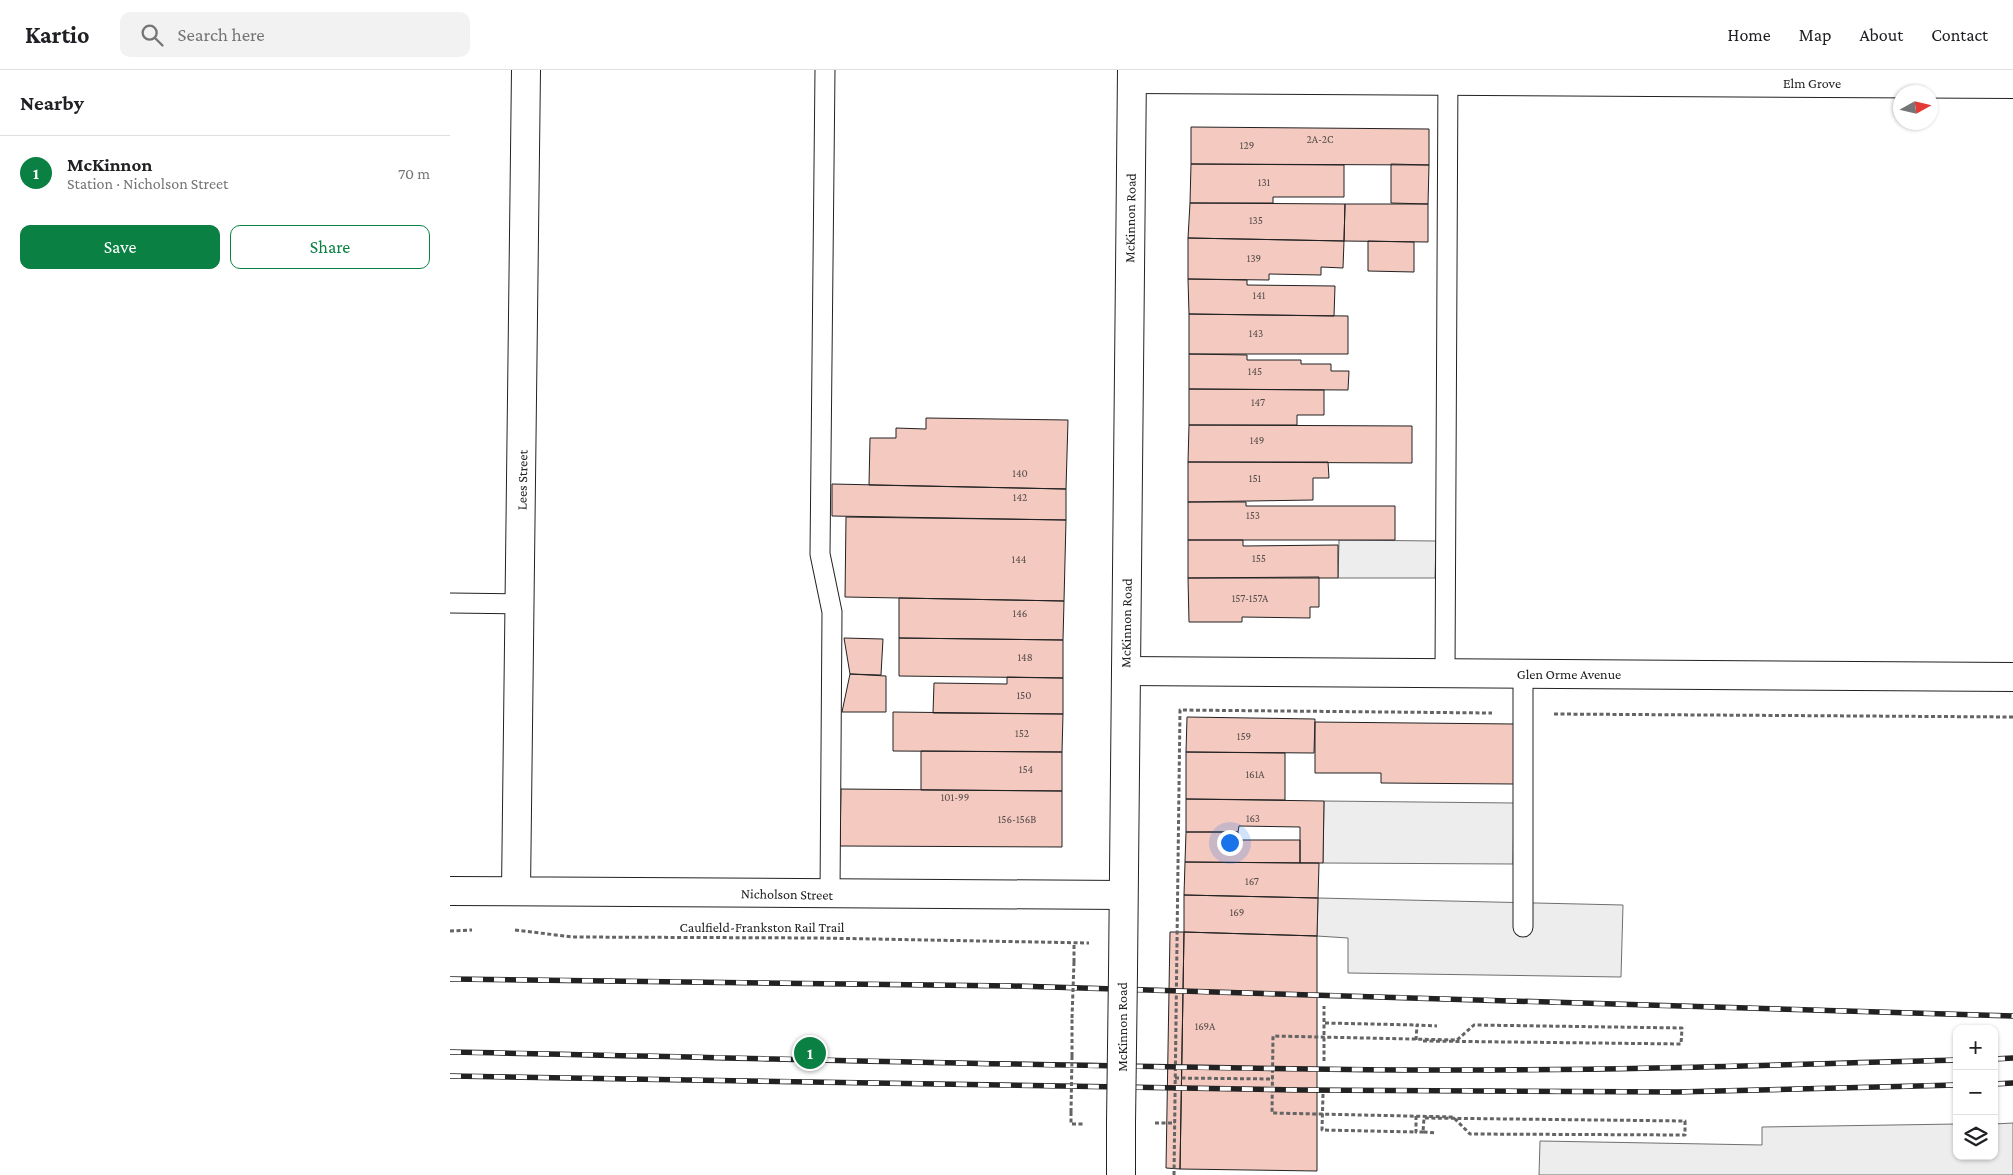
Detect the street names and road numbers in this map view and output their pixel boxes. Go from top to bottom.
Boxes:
street label: Elm Grove [1783,75,1841,91]
street label: McKinnon Road [1121,172,1139,263]
street label: Lees Street [513,449,531,510]
street label: McKinnon Road [1117,577,1135,668]
street label: Glen Orme Avenue [1517,666,1621,682]
street label: Nicholson Street [741,885,834,903]
street label: Caulfield-Frankston Rail Trail [679,919,845,935]
street label: McKinnon Road [1114,982,1130,1072]

